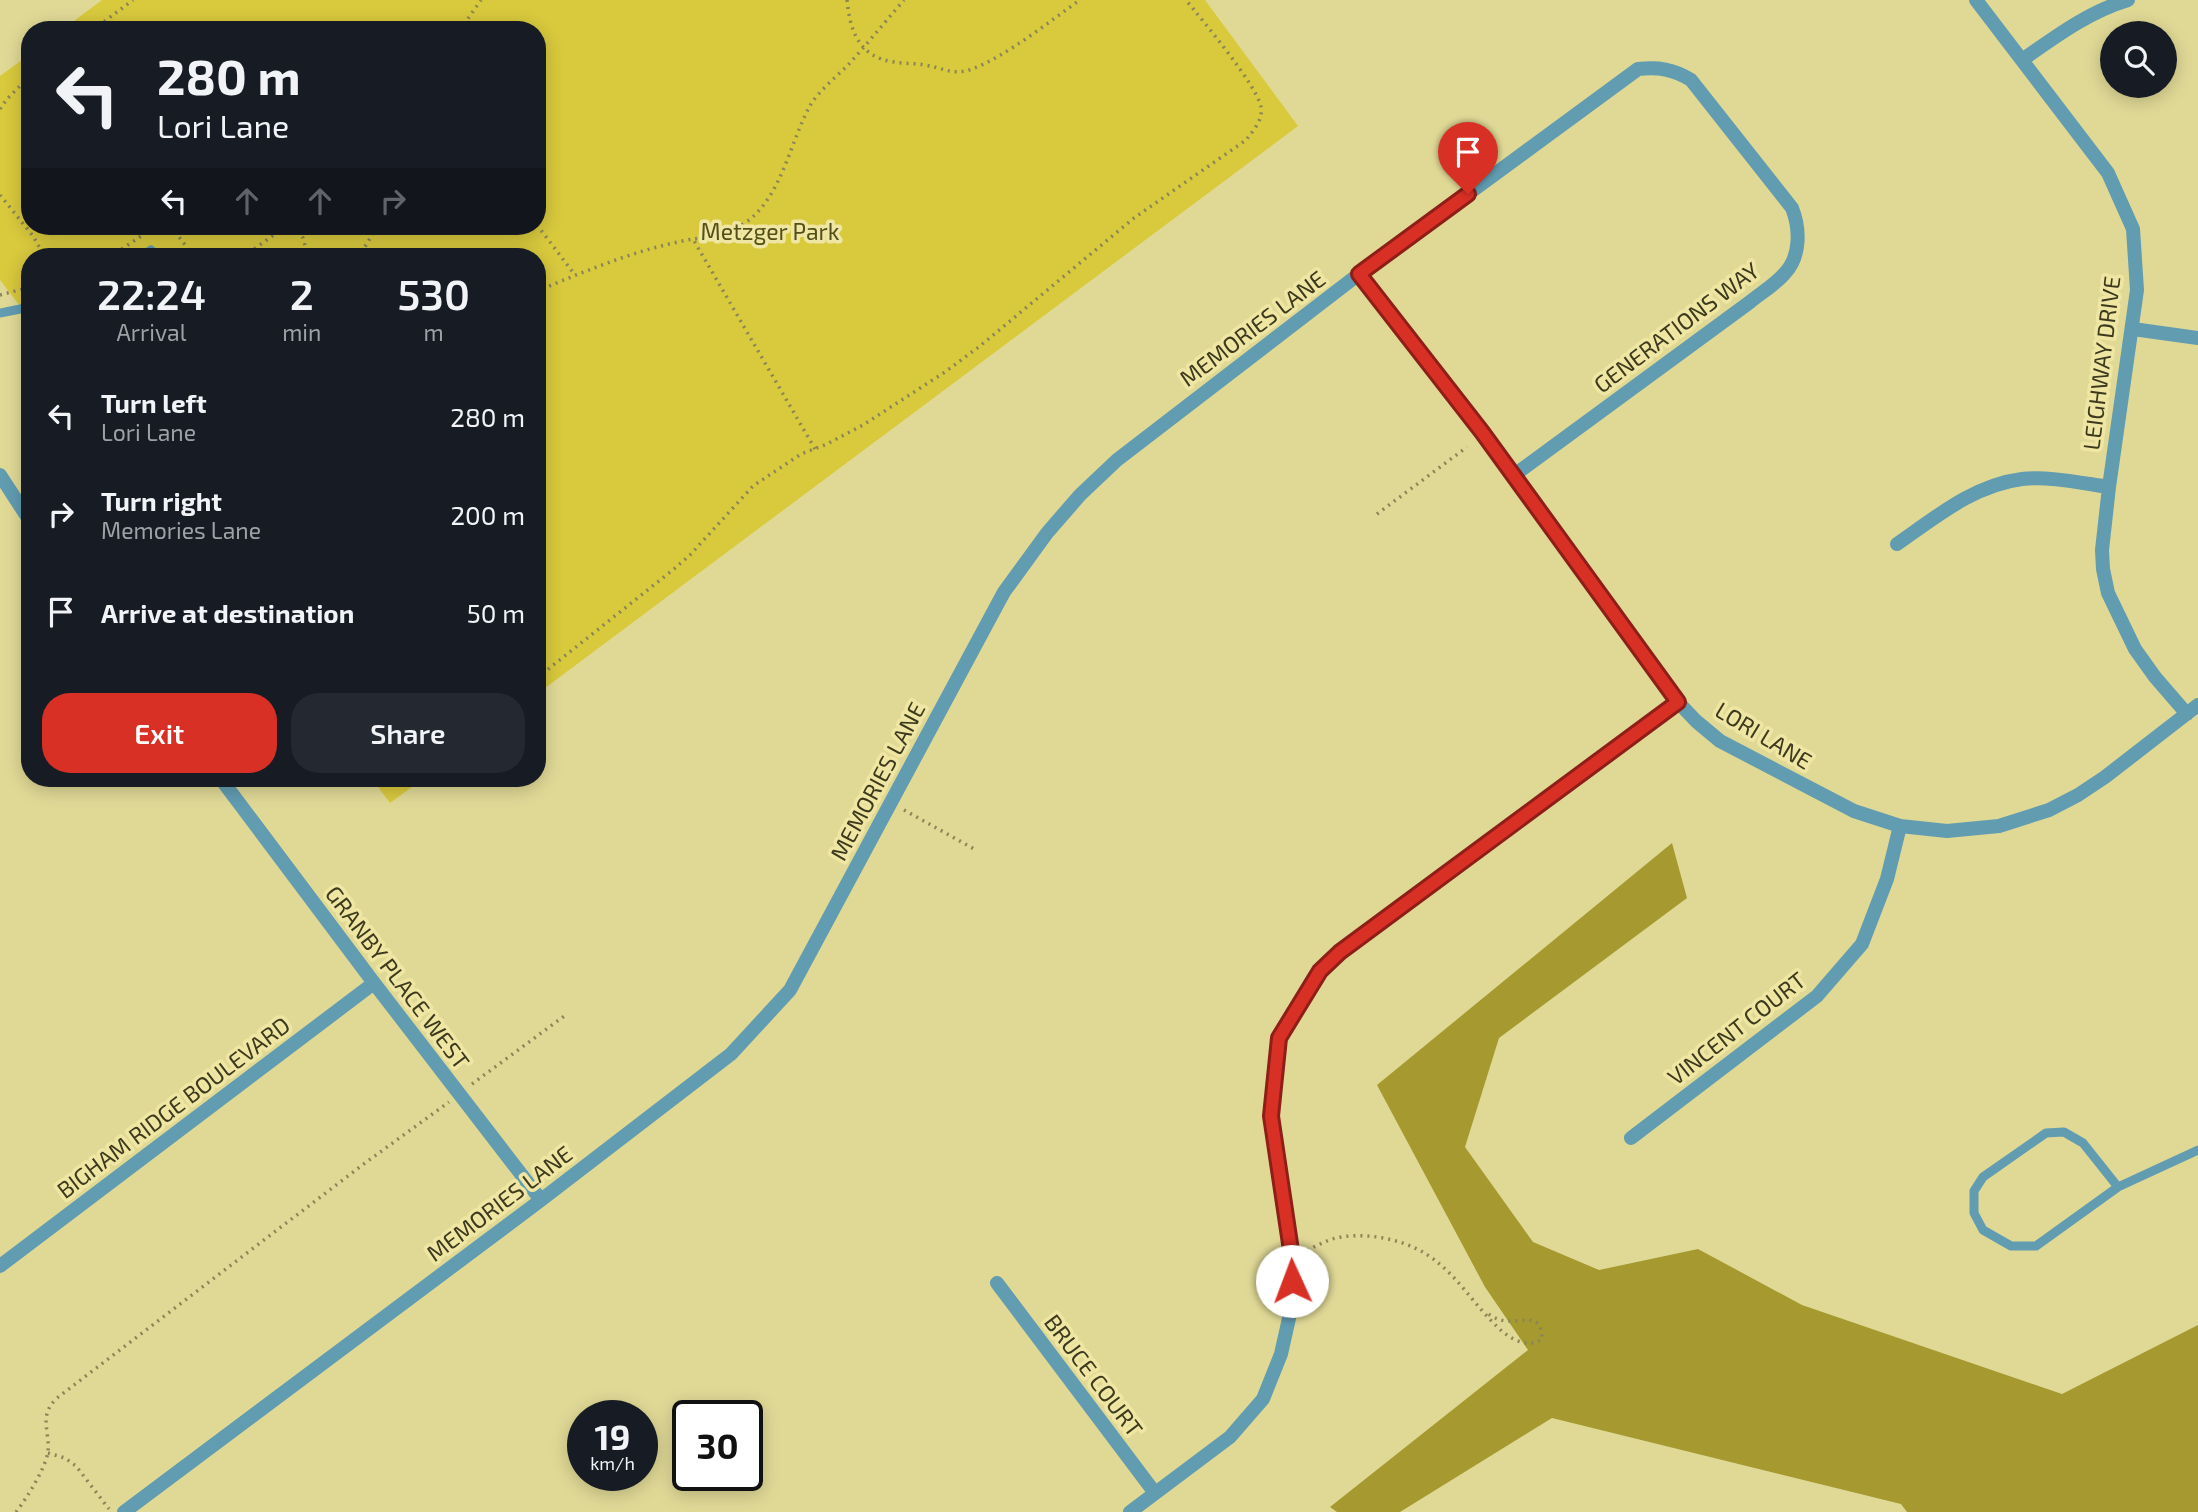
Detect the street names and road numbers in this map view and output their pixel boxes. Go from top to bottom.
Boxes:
street label: GENERATIONS WAY [1588,256,1764,398]
street label: MEMORIES LANE [1174,264,1330,392]
street label: LEIGHWAY DRIVE [2076,274,2126,452]
street label: LORI LANE [1711,695,1817,775]
street label: MEMORIES LANE [824,697,930,865]
street label: GRANBY PLACE WEST [320,880,476,1074]
street label: VINCENT COURT [1661,965,1811,1091]
street label: BIGHAM RIDGE BOULEVARD [51,1010,295,1204]
street label: MEMORIES LANE [421,1139,577,1267]
street label: BRUCE COURT [1039,1308,1149,1442]

